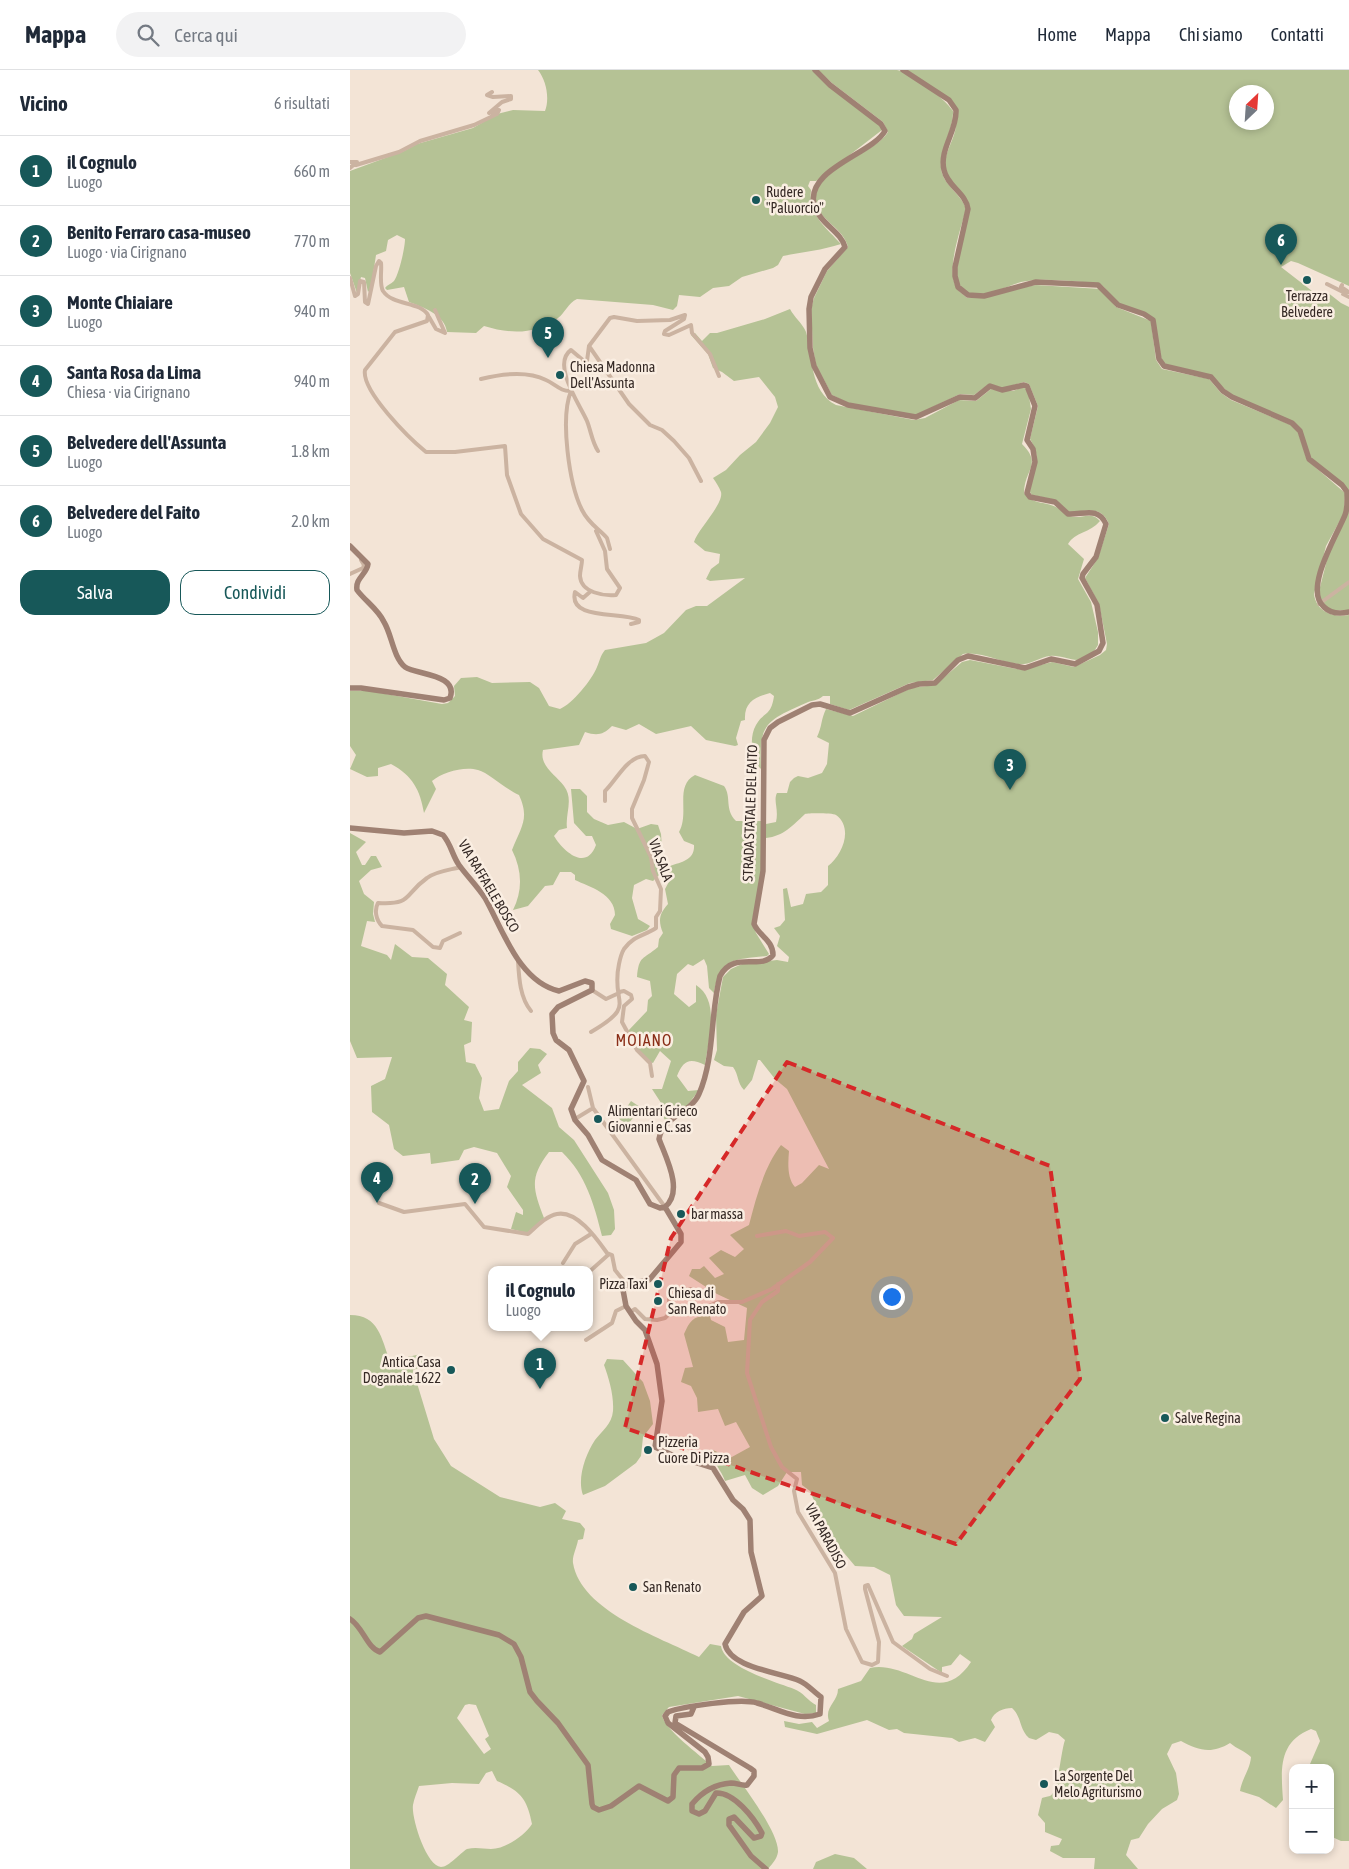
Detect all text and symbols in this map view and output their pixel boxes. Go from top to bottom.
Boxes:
search box [116,12,466,57]
text: Mappa [25,21,86,48]
icon: search [134,21,162,49]
text: Cerca qui [174,24,238,46]
text: Home [1037,24,1077,45]
text: Mappa [1105,24,1151,45]
text: Chi siamo [1179,24,1243,45]
text: Contatti [1271,24,1324,45]
north arrow [1229,85,1274,130]
text: Vicino [20,91,68,115]
text: 6 risultati [274,94,330,112]
text: il Cognulo [67,151,137,173]
text: 1 [32,162,40,180]
text: 660 m [294,162,330,180]
text: Luogo [67,173,103,191]
place label: Rudere "Paluorcio" [766,184,824,216]
marker: Rudere "Paluorcio" [750,194,762,206]
text: Benito Ferraro casa-museo [67,221,251,243]
pin: 6 [1265,224,1297,265]
text: 2 [32,232,40,250]
text: 770 m [294,232,330,250]
text: Luogo · via Cirignano [67,243,187,261]
marker: Terrazza Belvedere [1301,274,1313,286]
place label: Terrazza Belvedere [1281,288,1333,320]
text: Monte Chiaiare [67,291,173,313]
text: 3 [32,302,40,320]
text: 940 m [294,302,330,320]
text: Luogo [67,313,103,331]
pin: 5 [532,317,564,358]
place label: Chiesa Madonna Dell'Assunta [570,359,655,391]
text: Santa Rosa da Lima [67,361,201,383]
marker: Chiesa Madonna Dell'Assunta [554,369,566,381]
text: 4 [32,372,40,390]
text: 940 m [294,372,330,390]
text: Chiesa · via Cirignano [67,383,190,401]
text: Belvedere dell'Assunta [67,431,226,453]
text: 5 [32,442,40,460]
text: 1.8 km [291,442,330,460]
text: Luogo [67,453,103,471]
text: Belvedere del Faito [67,501,200,523]
text: 6 [32,512,40,530]
text: 2.0 km [291,512,330,530]
text: Luogo [67,523,103,541]
button: Salva [20,570,170,615]
button: Condividi [180,570,330,615]
street label: STRADA STATALE DEL FAITO [740,744,760,882]
pin: 3 [994,749,1026,790]
street label: VIA SALA [646,836,676,884]
street label: VIA RAFFAELE BOSCO [455,837,523,935]
district label: MOIANO [616,1031,672,1049]
place label: Alimentari Grieco Giovanni e C. sas [608,1103,698,1135]
marker: Alimentari Grieco Giovanni e C. sas [592,1113,604,1125]
pin: 4 [361,1162,393,1203]
pin: 2 [459,1163,491,1204]
place label: bar massa [691,1206,743,1222]
marker: bar massa [675,1208,687,1220]
popup [488,1266,593,1331]
place label: Pizza Taxi [599,1276,648,1292]
marker: Pizza Taxi [652,1278,664,1290]
text: il Cognulo [506,1279,575,1301]
your location [879,1284,905,1310]
place label: Chiesa di San Renato [668,1285,726,1317]
marker: Chiesa di San Renato [652,1295,664,1307]
text: Luogo [506,1301,541,1319]
pin: 1 [524,1348,556,1389]
place label: Antica Casa Doganale 1622 [363,1354,441,1386]
marker: Antica Casa Doganale 1622 [445,1364,457,1376]
place label: Salve Regina [1175,1410,1241,1426]
marker: Salve Regina [1159,1412,1171,1424]
place label: Pizzeria Cuore Di Pizza [658,1434,729,1466]
marker: Pizzeria Cuore Di Pizza [642,1444,654,1456]
street label: VIA PARADISO [802,1501,850,1571]
place label: San Renato [643,1579,701,1595]
marker: San Renato [627,1581,639,1593]
map controls [1289,1764,1334,1854]
button: + [1289,1764,1334,1809]
place label: La Sorgente Del Melo Agriturismo [1054,1768,1142,1800]
marker: La Sorgente Del Melo Agriturismo [1038,1778,1050,1790]
button: − [1289,1809,1334,1854]

